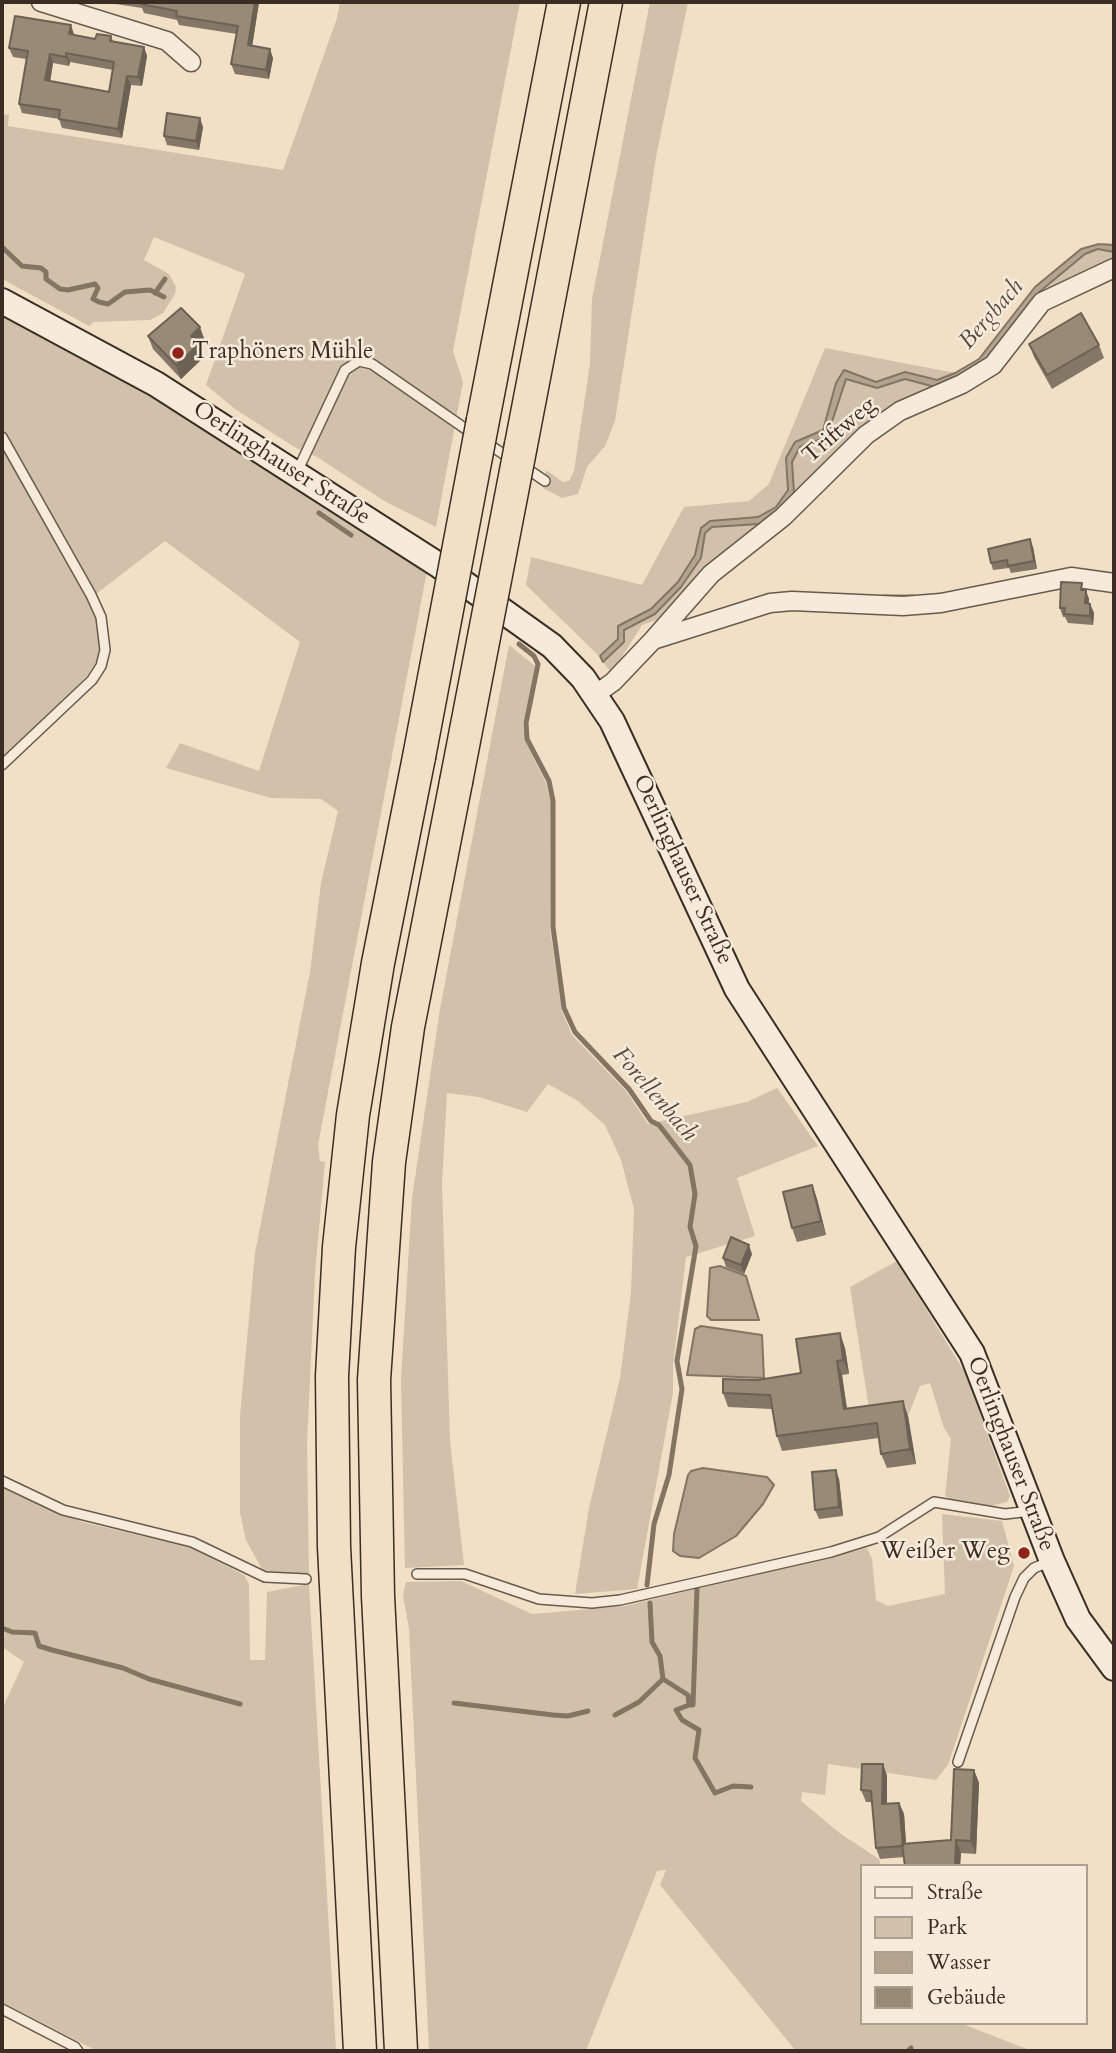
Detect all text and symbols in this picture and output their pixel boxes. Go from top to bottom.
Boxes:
water label: Bergbach [954,274,1030,356]
place label: Traphöners Mühle [192,339,373,367]
marker: Traphöners Mühle [170,345,186,361]
street label: Triftweg [798,392,882,470]
street label: Oerlinghauser Straße [187,396,375,532]
street label: Oerlinghauser Straße [626,771,738,969]
water label: Forellenbach [605,1042,703,1148]
street label: Oerlinghauser Straße [960,1353,1060,1555]
place label: Weißer Weg [880,1539,1010,1567]
marker: Weißer Weg [1016,1545,1032,1561]
legend [860,1864,1088,2025]
text: Straße [927,1878,983,1907]
text: Park [927,1913,967,1942]
text: Wasser [927,1948,991,1977]
text: Gebäude [927,1983,1006,2012]

